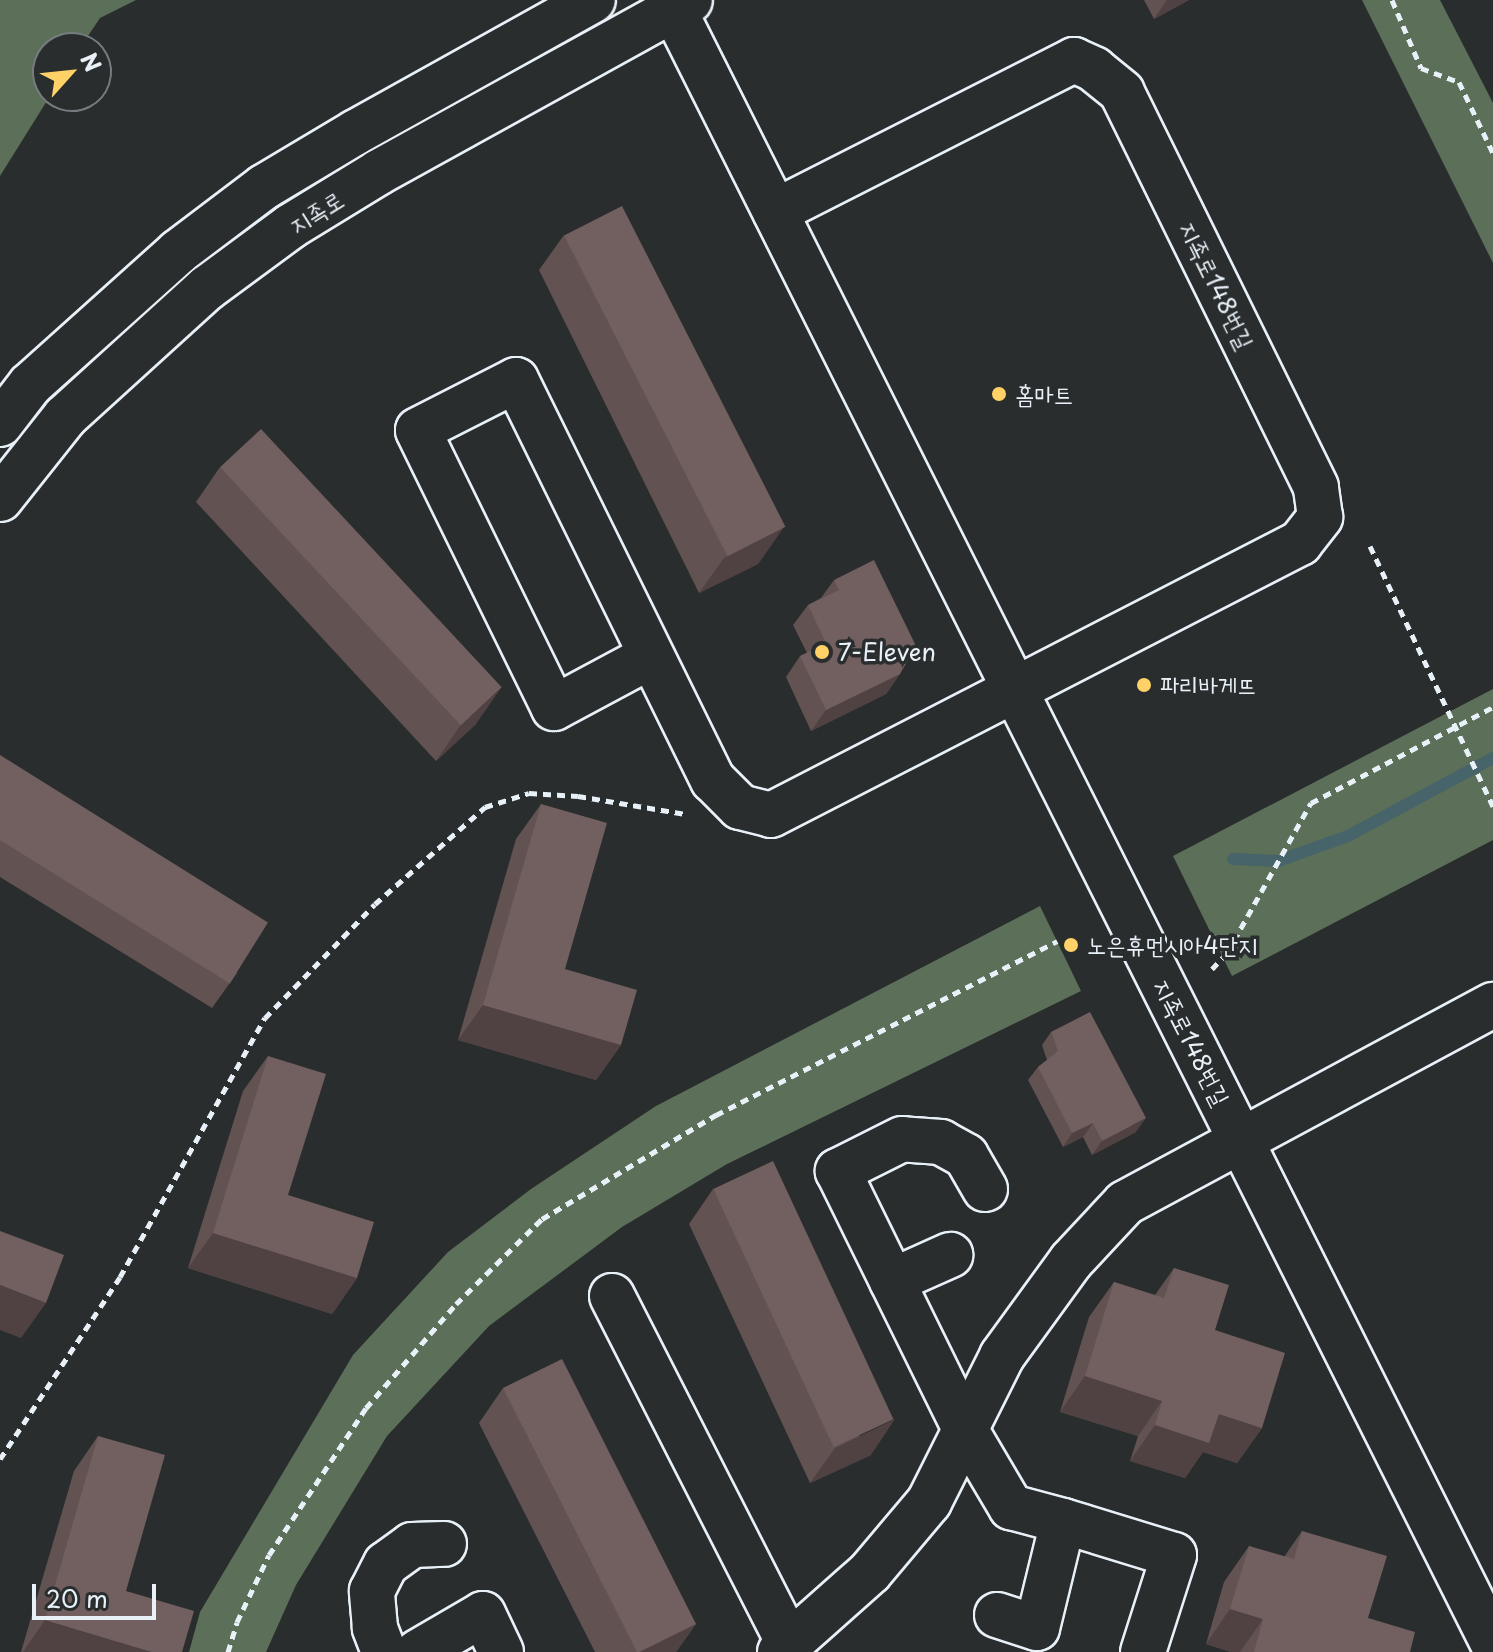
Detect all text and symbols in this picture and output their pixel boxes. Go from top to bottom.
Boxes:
north arrow [32,32,112,112]
text: N [73,47,111,77]
street label: 지족로 [284,184,348,240]
street label: 지족로148번길 [1174,217,1260,353]
place label: 홈마트 [1015,380,1073,408]
marker: 홈마트 [990,385,1008,403]
place label: 7-Eleven [838,638,936,666]
marker: 7-Eleven [813,643,831,661]
place label: 파리바게뜨 [1160,671,1257,699]
marker: 파리바게뜨 [1135,676,1153,694]
place label: 노은휴먼시아4단지 [1087,931,1257,959]
marker: 노은휴먼시아4단지 [1062,936,1080,954]
street label: 지족로148번길 [1148,974,1236,1110]
scale bar [36,1568,160,1618]
text: 20 m [46,1580,108,1616]

